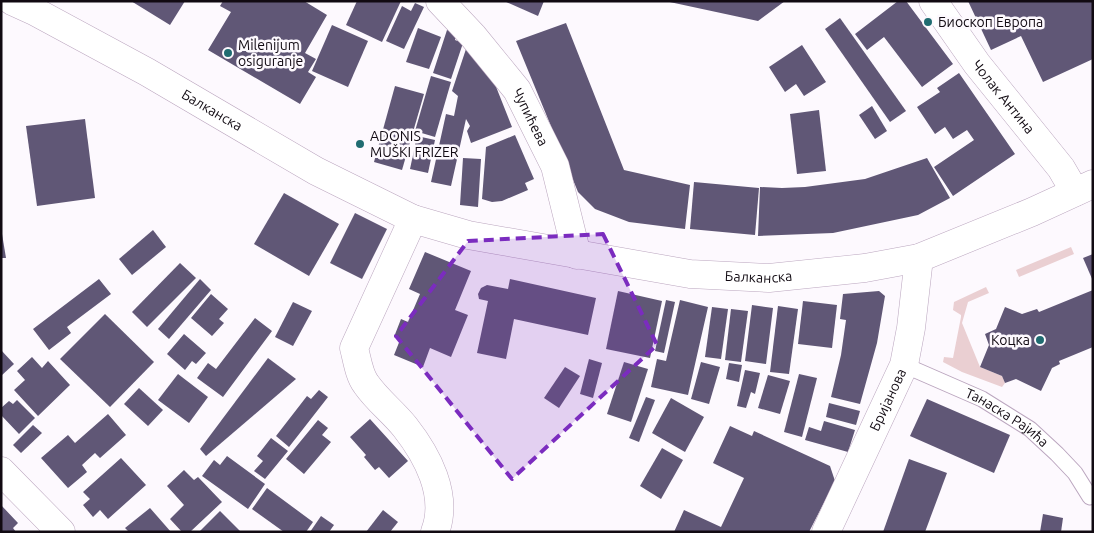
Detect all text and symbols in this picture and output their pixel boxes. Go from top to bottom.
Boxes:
place label: Биоскоп Европа [938,14,1043,30]
marker: Биоскоп Европа [922,16,934,28]
place label: Milenijum osiguranje [238,37,303,69]
marker: Milenijum osiguranje [222,47,234,59]
street label: Чолак Антина [969,57,1038,137]
street label: Балканска [179,86,245,134]
street label: Чупићева [509,86,552,149]
place label: ADONIS MUŠKI FRIZER [370,128,459,160]
marker: ADONIS MUŠKI FRIZER [354,138,366,150]
street label: Балканска [724,268,793,286]
place label: Коцка [991,332,1030,348]
marker: Коцка [1034,334,1046,346]
street label: Бријанова [866,366,909,433]
street label: Танаска Рајића [963,385,1052,450]

